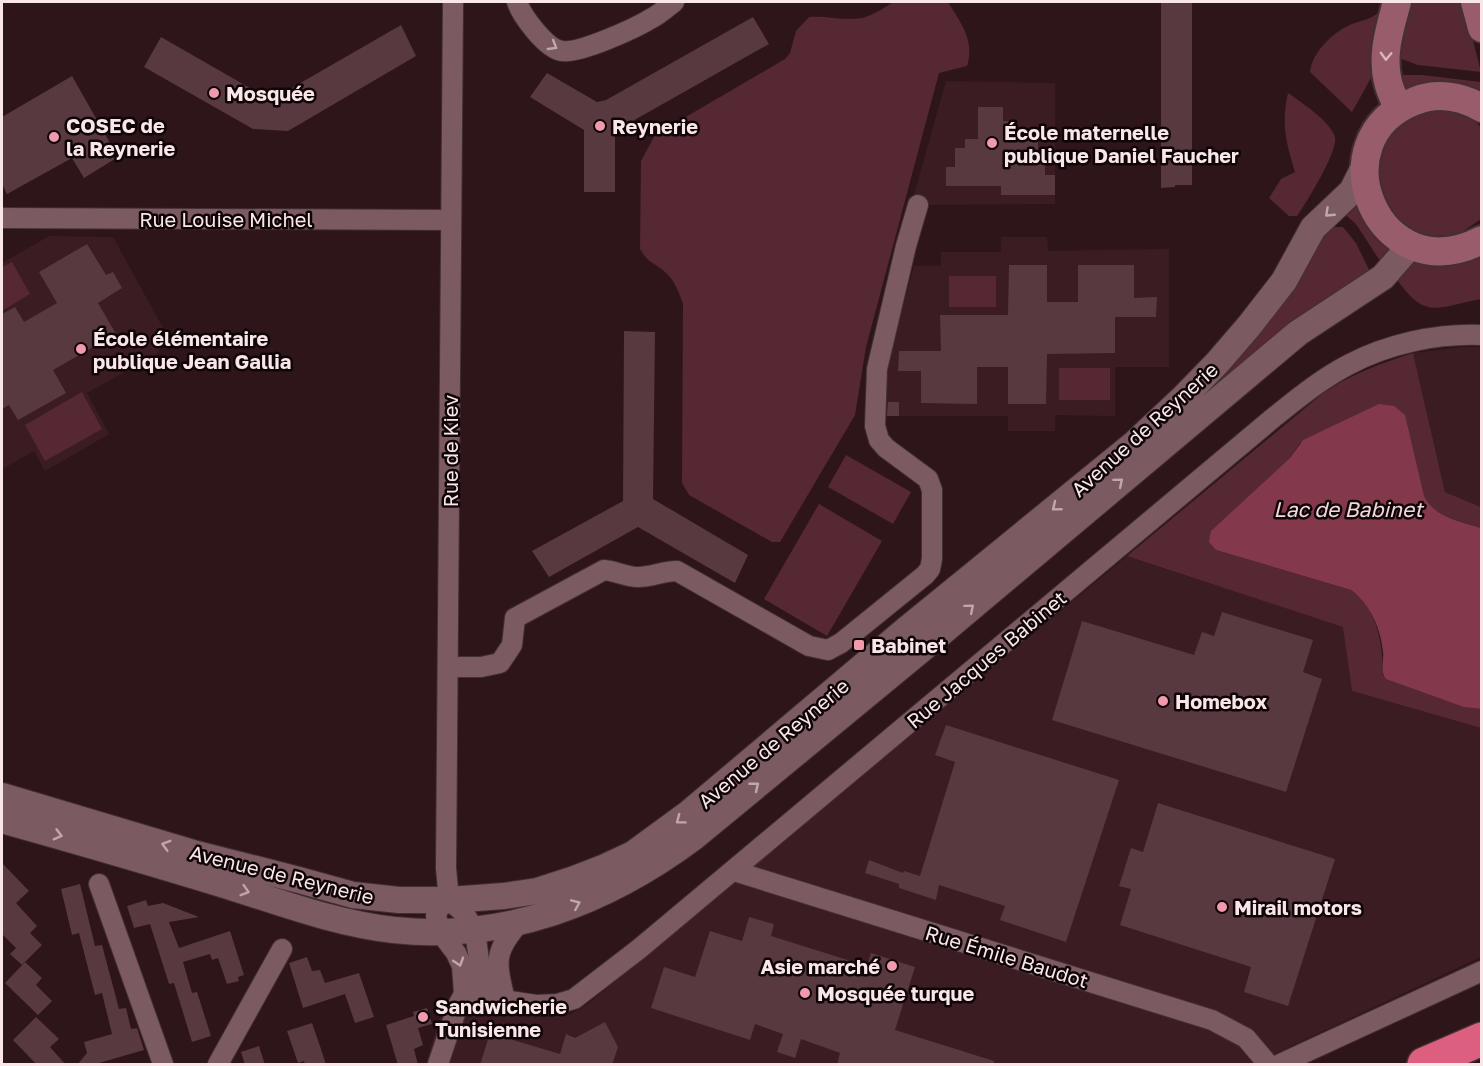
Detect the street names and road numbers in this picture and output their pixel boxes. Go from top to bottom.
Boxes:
street label: Rue Louise Michel [139,207,313,231]
street label: Avenue de Reynerie [1066,357,1222,501]
street label: Rue de Kiev [438,395,462,507]
street label: Rue Jacques Babinet [901,585,1071,733]
street label: Avenue de Reynerie [693,673,853,813]
street label: Avenue de Reynerie [187,839,377,909]
street label: Rue Émile Baudot [923,920,1091,992]

